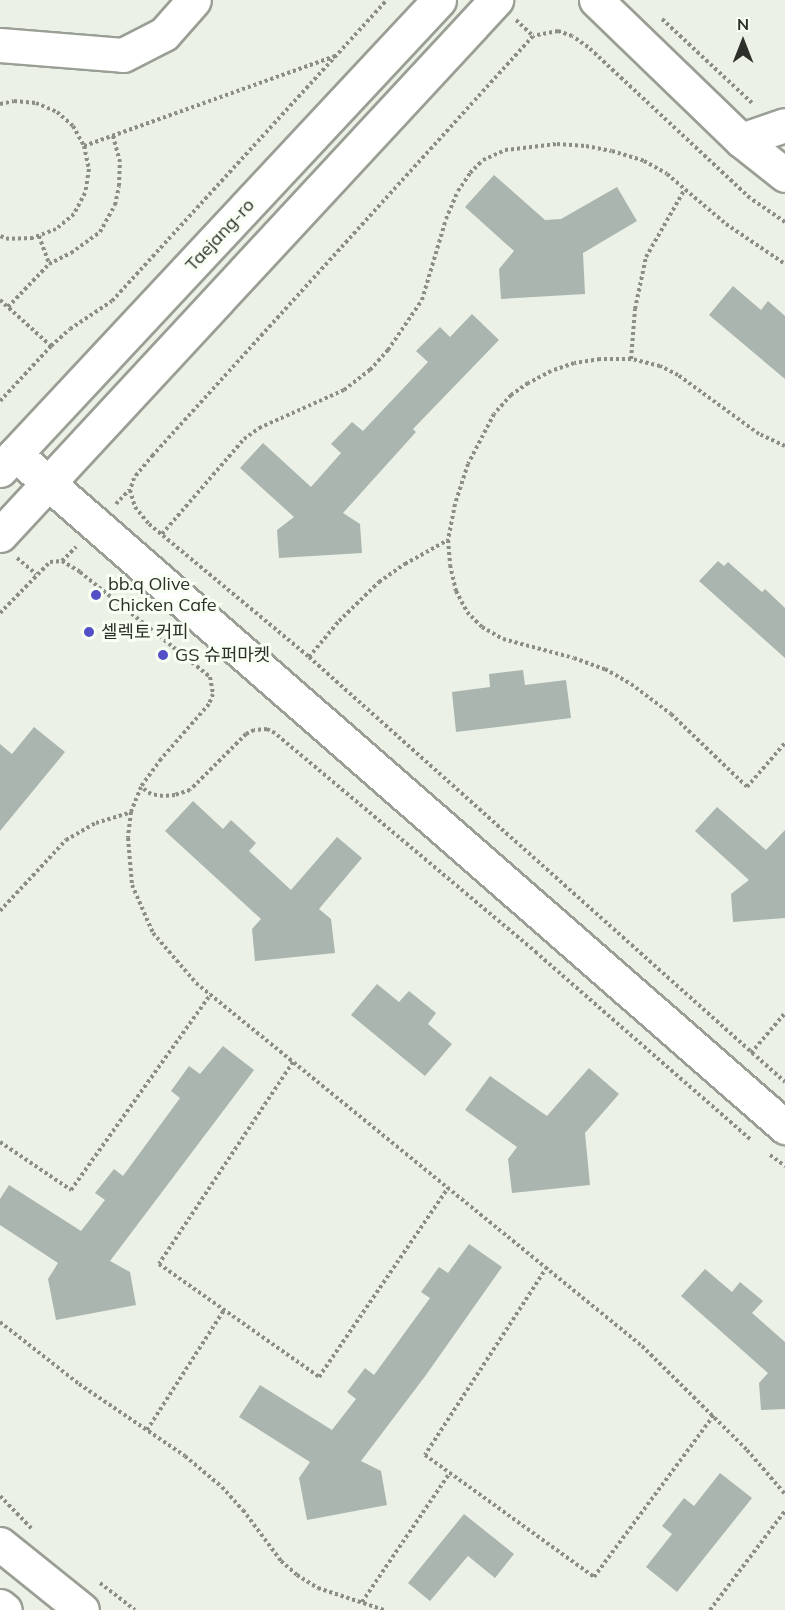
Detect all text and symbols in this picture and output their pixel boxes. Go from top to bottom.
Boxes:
north arrow [713,12,773,72]
text: N [737,14,749,34]
street label: Taejang-ro [181,194,259,276]
place label: bb.q Olive Chicken Cafe [108,574,217,616]
marker: bb.q Olive Chicken Cafe [89,588,103,602]
place label: 셀렉토 커피 [101,621,188,643]
marker: 셀렉토 커피 [82,625,96,639]
place label: GS 슈퍼마켓 [175,644,270,666]
marker: GS 슈퍼마켓 [156,648,170,662]

